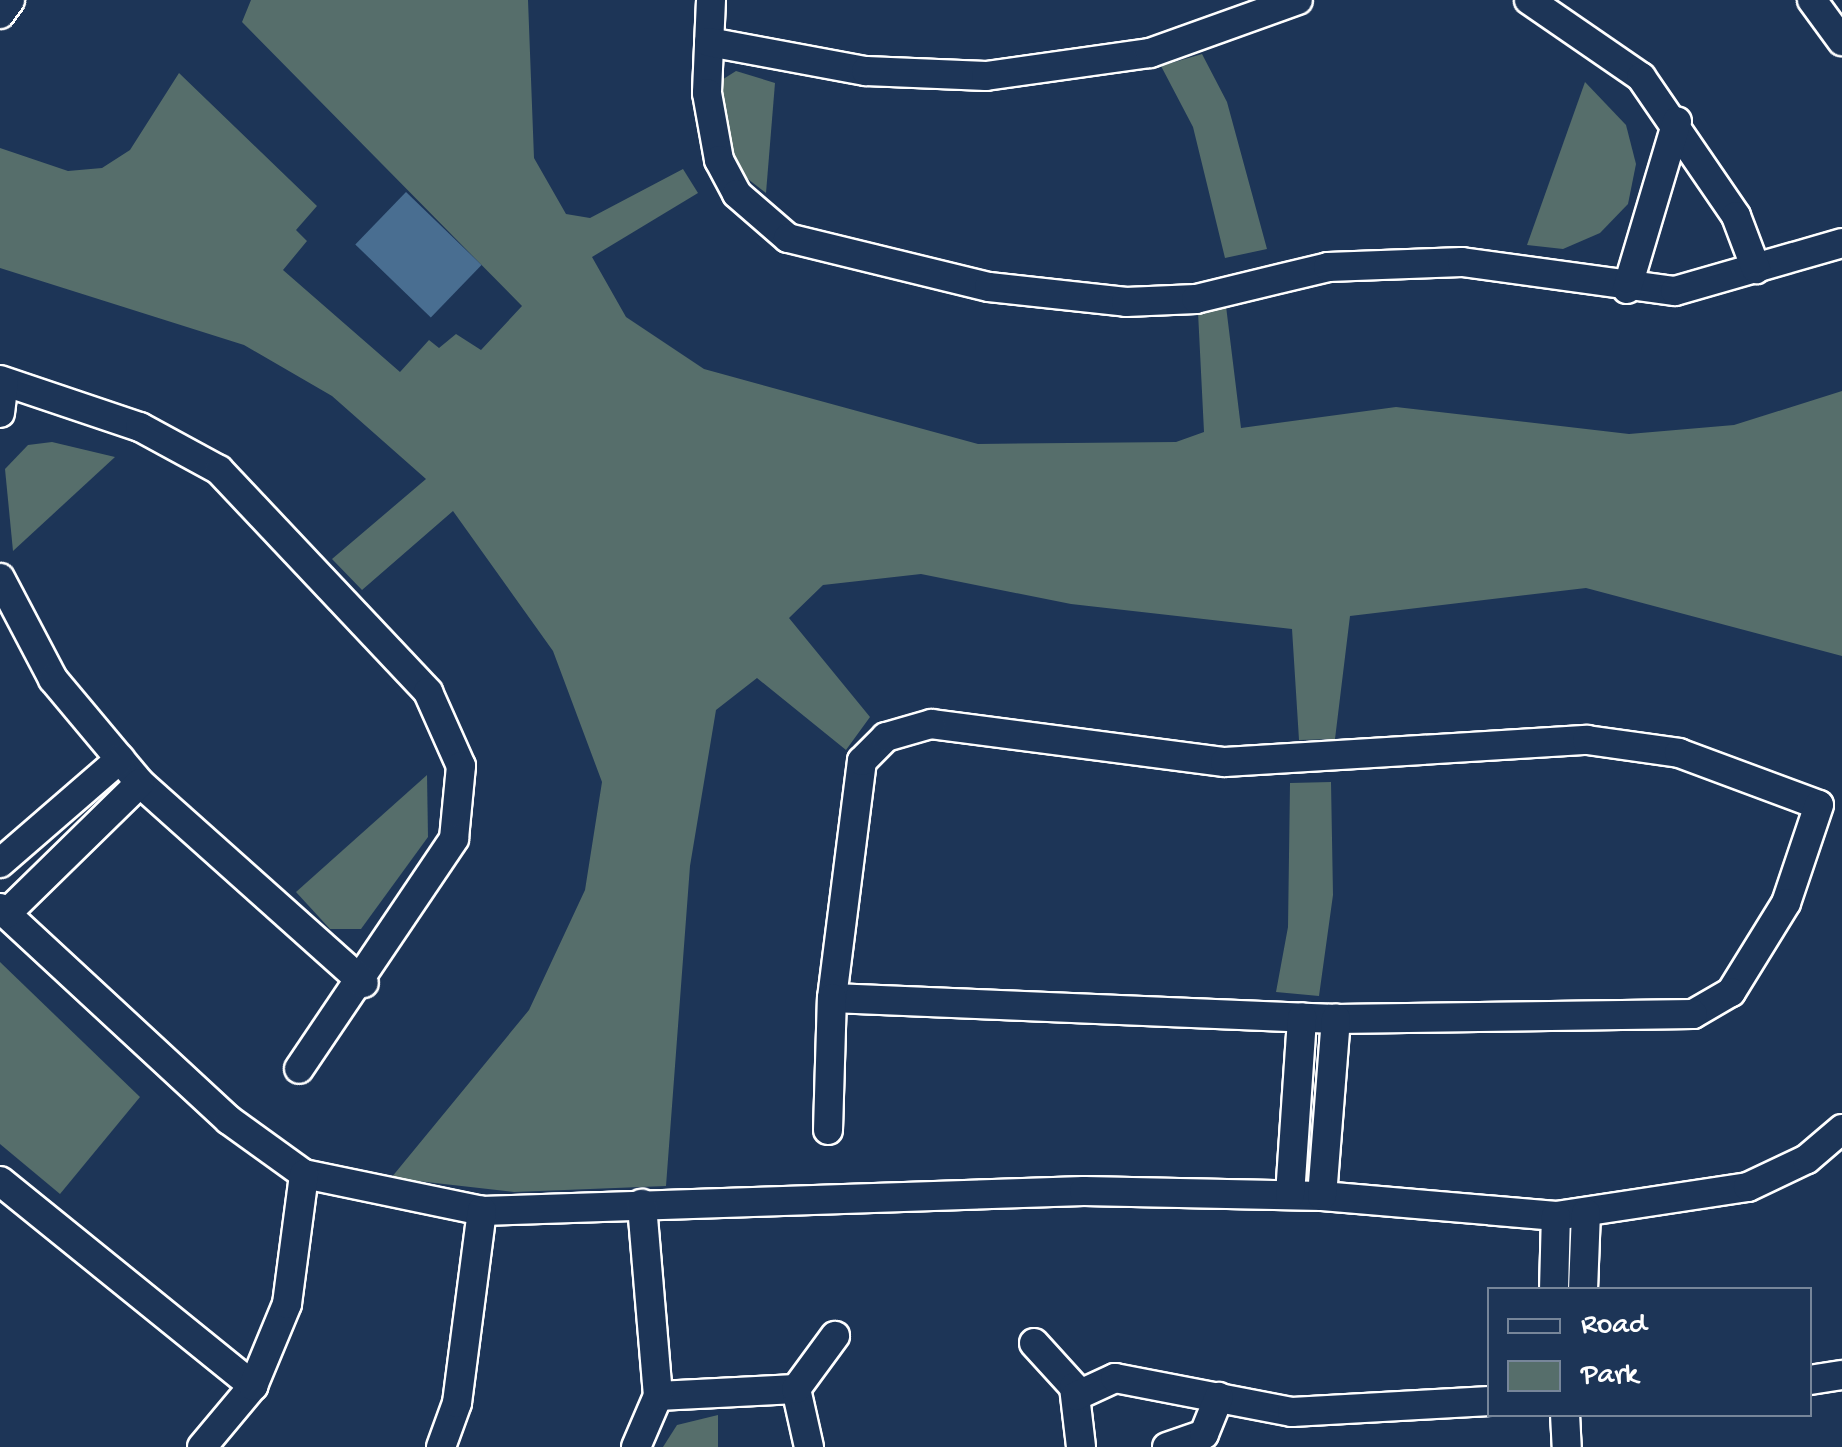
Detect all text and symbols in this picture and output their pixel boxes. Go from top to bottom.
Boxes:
legend [1487,1287,1812,1417]
text: Road [1581,1309,1647,1344]
text: Park [1581,1359,1638,1394]

